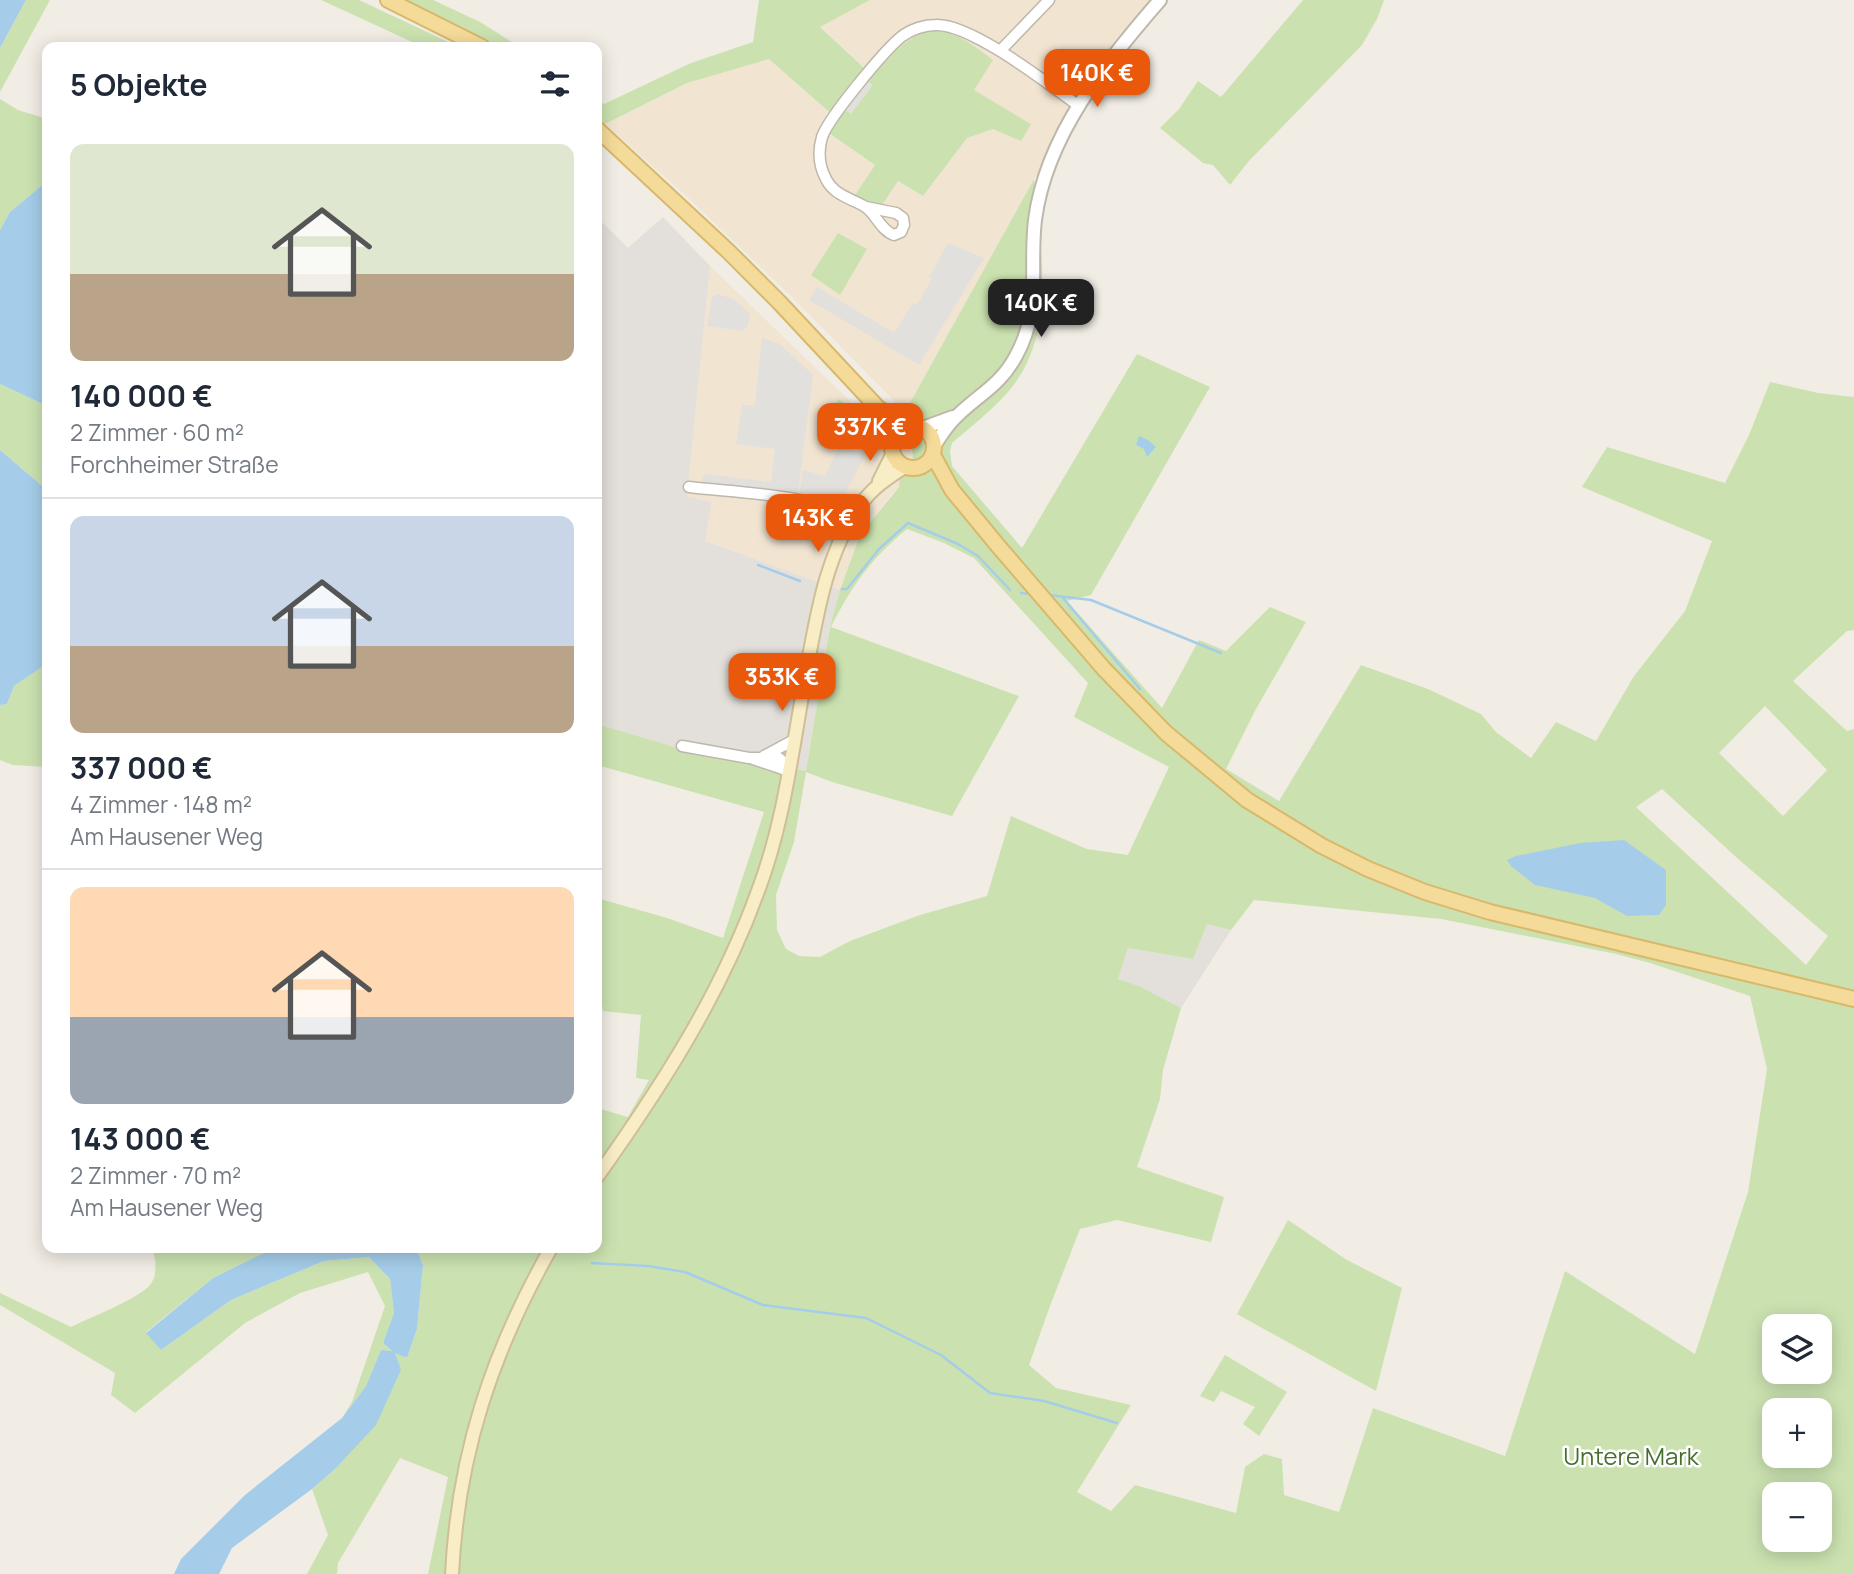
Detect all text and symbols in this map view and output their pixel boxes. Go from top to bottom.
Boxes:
pin: 140K € [1040,50,1154,109]
text: 140K € [1060,56,1134,88]
text: 5 Objekte [70,64,208,105]
icon: filters [536,65,574,103]
icon: home [259,189,385,315]
pin: 140K € [984,280,1098,339]
text: 140K € [1004,286,1078,318]
text: 140 000 € [70,375,213,416]
pin: 337K € [813,404,927,463]
text: 337K € [833,410,907,442]
text: 2 Zimmer · 60 m² [70,416,244,448]
text: Forchheimer Straße [70,448,279,480]
pin: 143K € [761,494,875,554]
text: 143K € [782,501,854,533]
icon: home [259,561,385,687]
pin: 353K € [725,654,839,713]
text: 353K € [745,660,819,692]
text: 337 000 € [70,747,213,788]
text: 4 Zimmer · 148 m² [70,788,252,820]
text: Am Hausener Weg [70,820,263,852]
icon: home [259,932,385,1058]
text: 143 000 € [70,1118,211,1159]
text: 2 Zimmer · 70 m² [70,1159,241,1191]
text: Am Hausener Weg [70,1191,263,1223]
map controls [1762,1314,1832,1552]
button: layers [1762,1314,1832,1384]
button: + [1762,1398,1832,1468]
park label: Untere Mark [1563,1439,1700,1472]
button: − [1762,1482,1832,1552]

